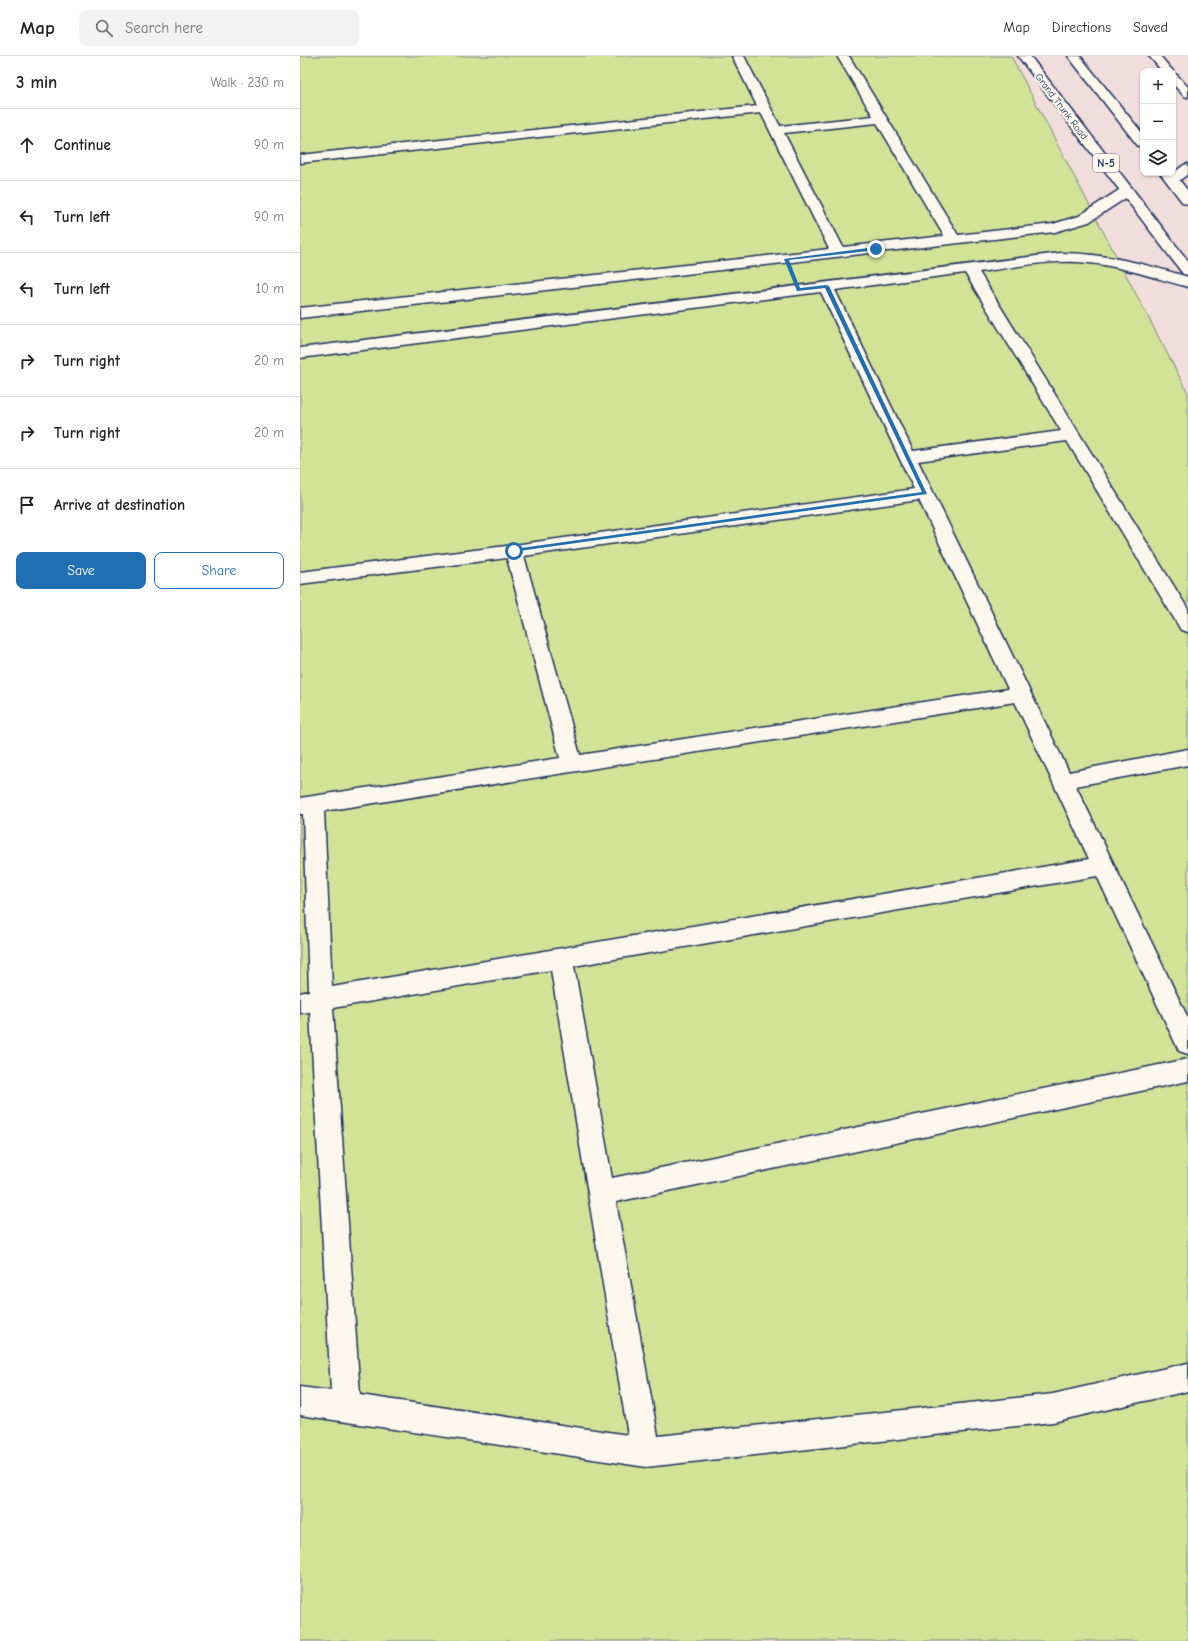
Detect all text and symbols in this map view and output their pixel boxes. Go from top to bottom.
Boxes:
search box [79,10,359,46]
text: Map [20,17,55,39]
icon: search [93,17,115,39]
text: Search here [125,19,203,37]
text: Map [1003,19,1030,36]
text: Directions [1052,19,1111,36]
text: Saved [1133,19,1168,36]
map controls [1140,68,1176,176]
button: + [1140,68,1176,104]
street label: Grand Trunk Road [1032,71,1090,142]
text: 3 min [16,73,57,92]
text: Walk · 230 m [210,75,284,90]
button: − [1140,104,1176,140]
icon: ahead [16,134,38,156]
text: Continue [54,136,111,154]
text: 90 m [254,137,284,152]
button: layers [1140,140,1176,176]
road number: N-5 [1093,154,1119,172]
icon: left [16,206,38,228]
text: Turn left [54,208,110,226]
text: 90 m [254,209,284,224]
route end [867,240,885,258]
icon: left [16,278,38,300]
text: Turn left [54,280,110,298]
text: 10 m [256,281,284,296]
icon: right [16,350,38,372]
text: Turn right [54,352,120,370]
text: 20 m [254,353,284,368]
icon: right [16,422,38,444]
text: Turn right [54,424,120,442]
text: 20 m [254,425,284,440]
icon: arrive [16,494,38,516]
text: Arrive at destination [54,496,185,514]
route start [505,542,523,560]
button: Save [16,552,146,589]
button: Share [154,552,284,589]

